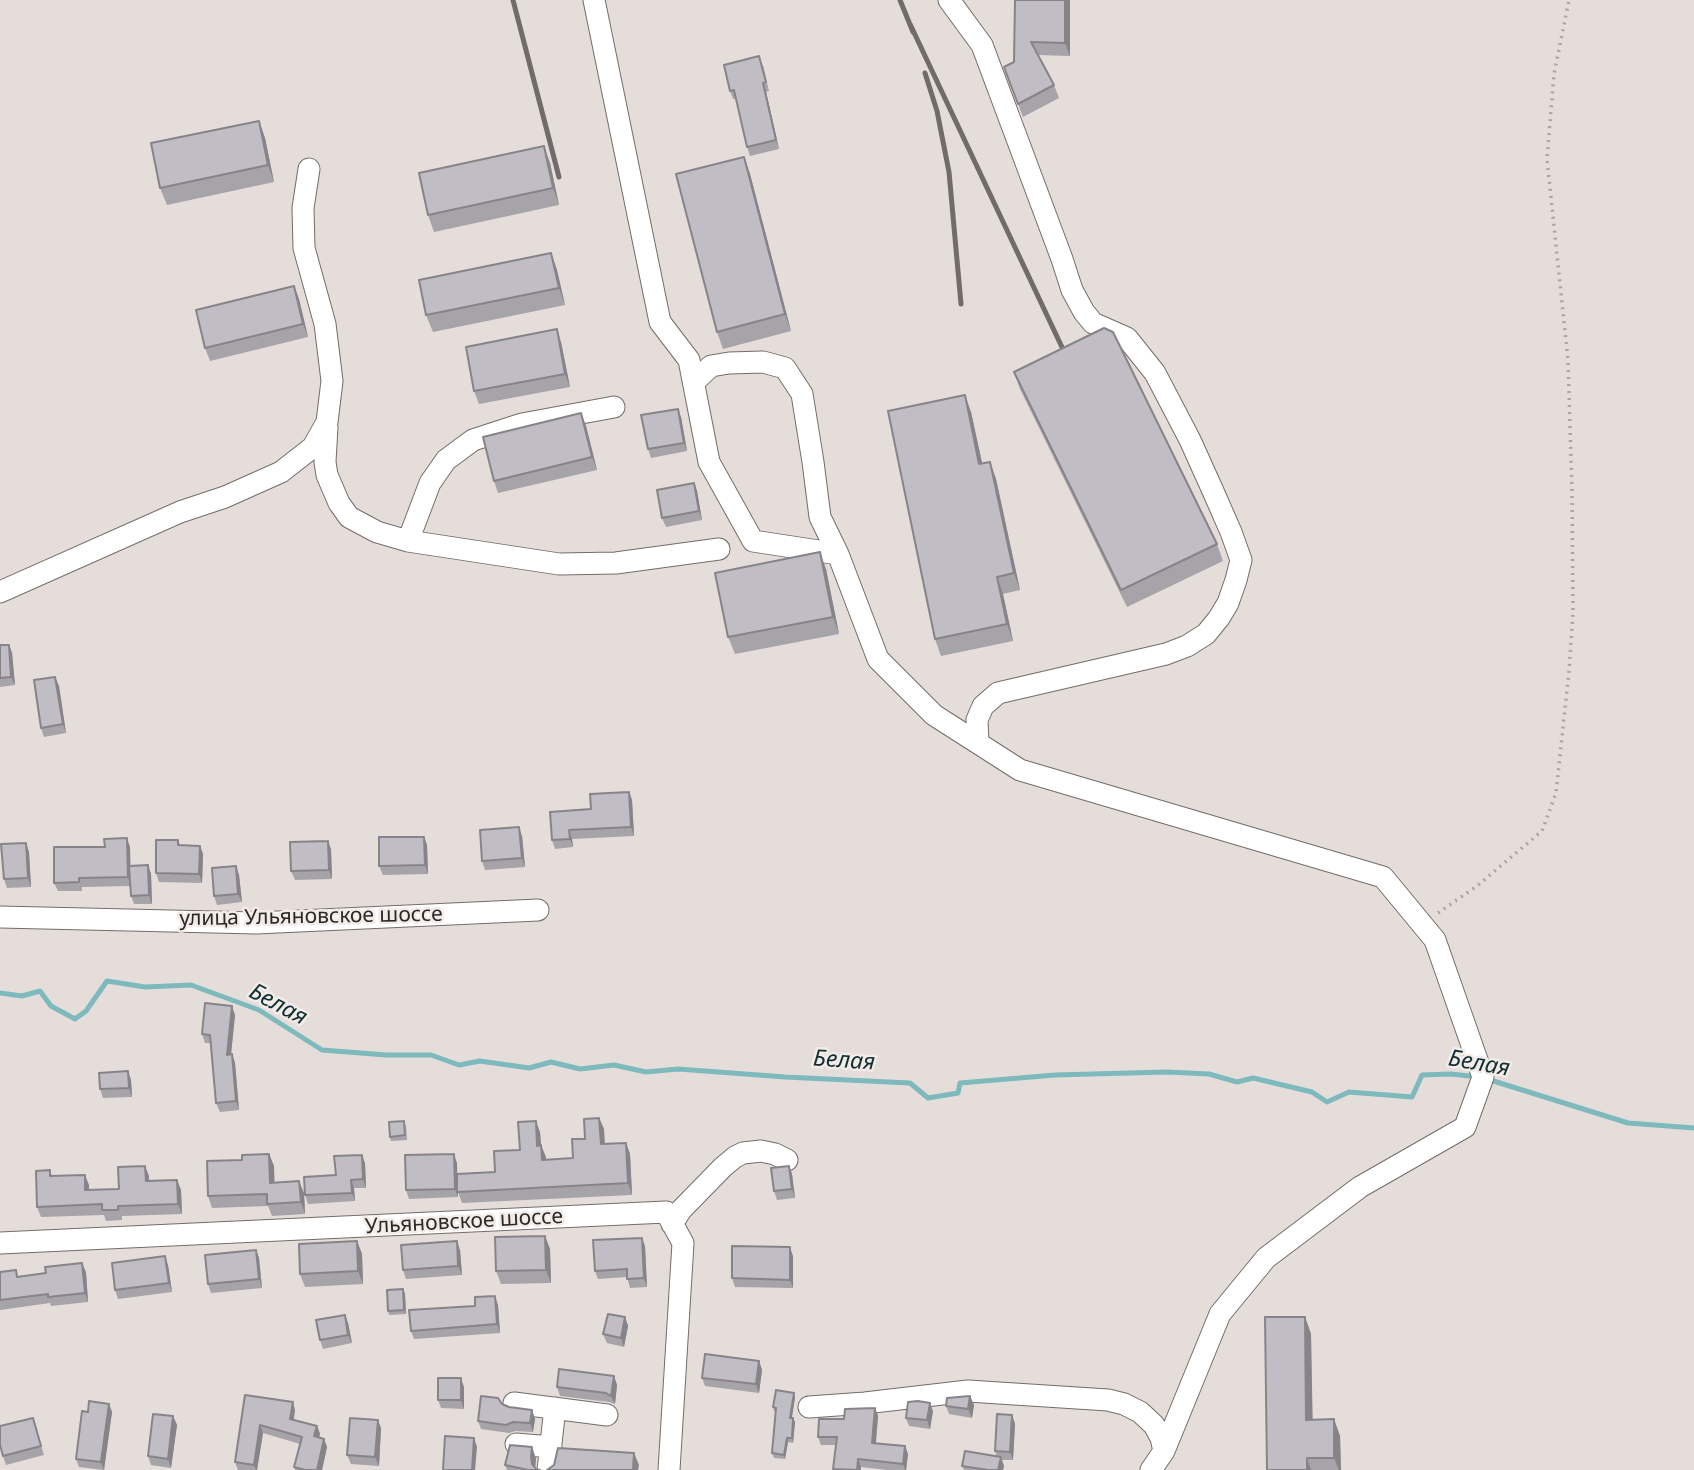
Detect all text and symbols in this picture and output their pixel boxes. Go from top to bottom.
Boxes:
street label: улица Ульяновское шоссе [179,902,443,932]
water label: Белая [244,978,312,1032]
water label: Белая [812,1045,876,1077]
water label: Белая [1446,1045,1512,1083]
street label: Ульяновское шоссе [364,1204,564,1240]

